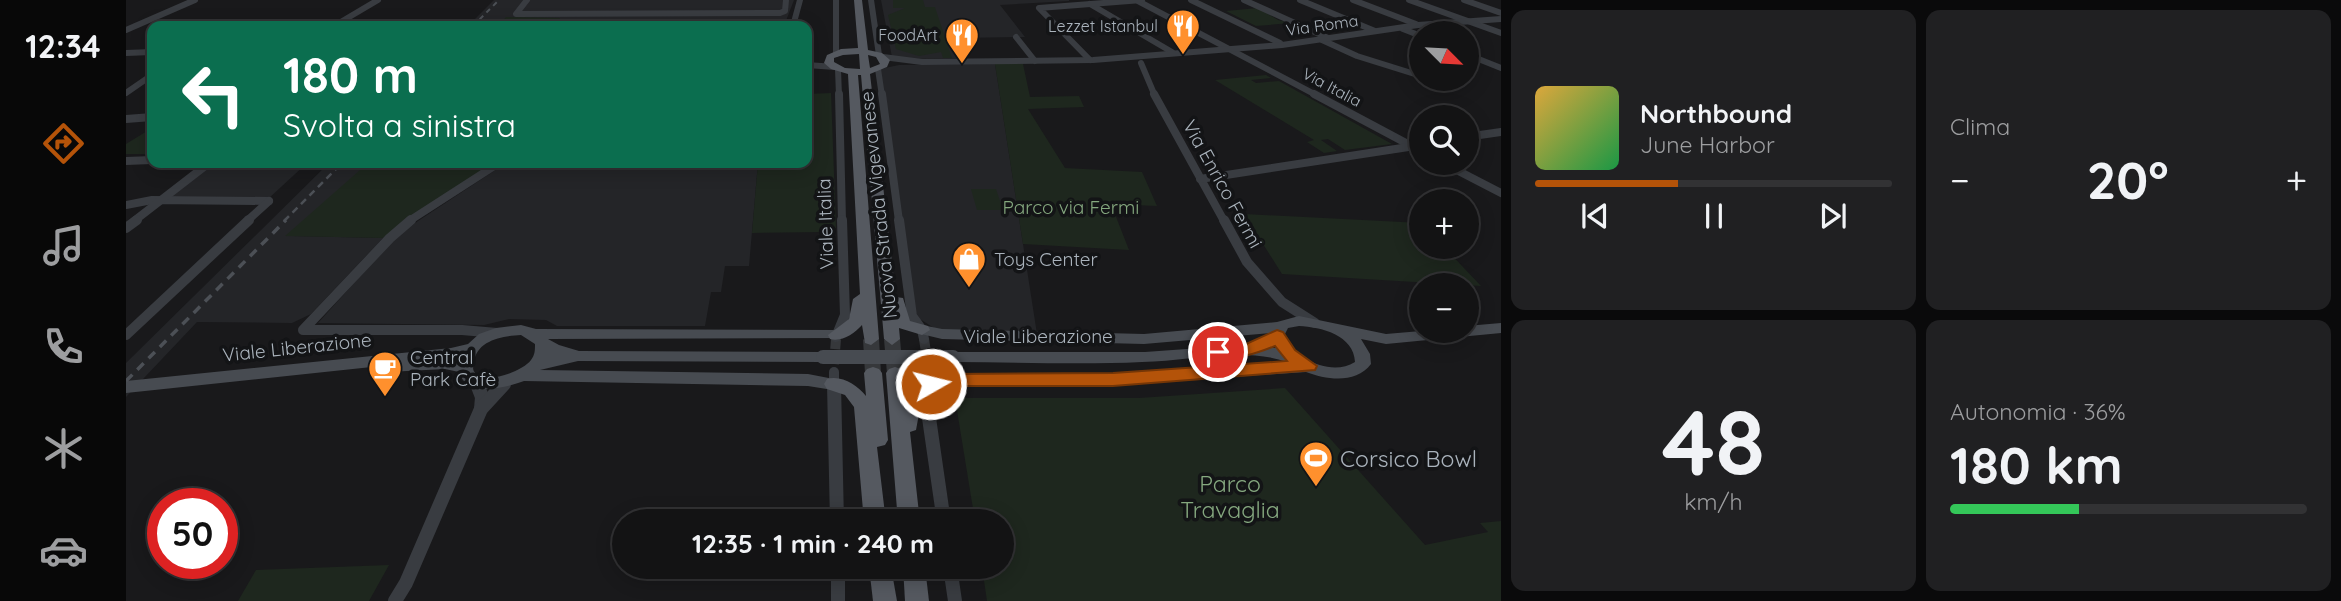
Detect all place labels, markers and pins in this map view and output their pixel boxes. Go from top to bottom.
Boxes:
restaurant icon: Lezzet Istanbul [1164,7,1202,56]
restaurant icon: FoodArt [943,16,981,65]
place label: Lezzet Istanbul [1048,16,1158,36]
place label: FoodArt [878,25,938,45]
shop icon: Toys Center [950,240,988,289]
place label: Toys Center [994,247,1099,271]
pin [1188,322,1248,382]
place label: Central Park Cafè [410,345,496,391]
cafe icon: Central Park Cafè [366,349,404,398]
sports icon: Corsico Bowl [1297,439,1335,488]
place label: Corsico Bowl [1340,444,1477,473]

